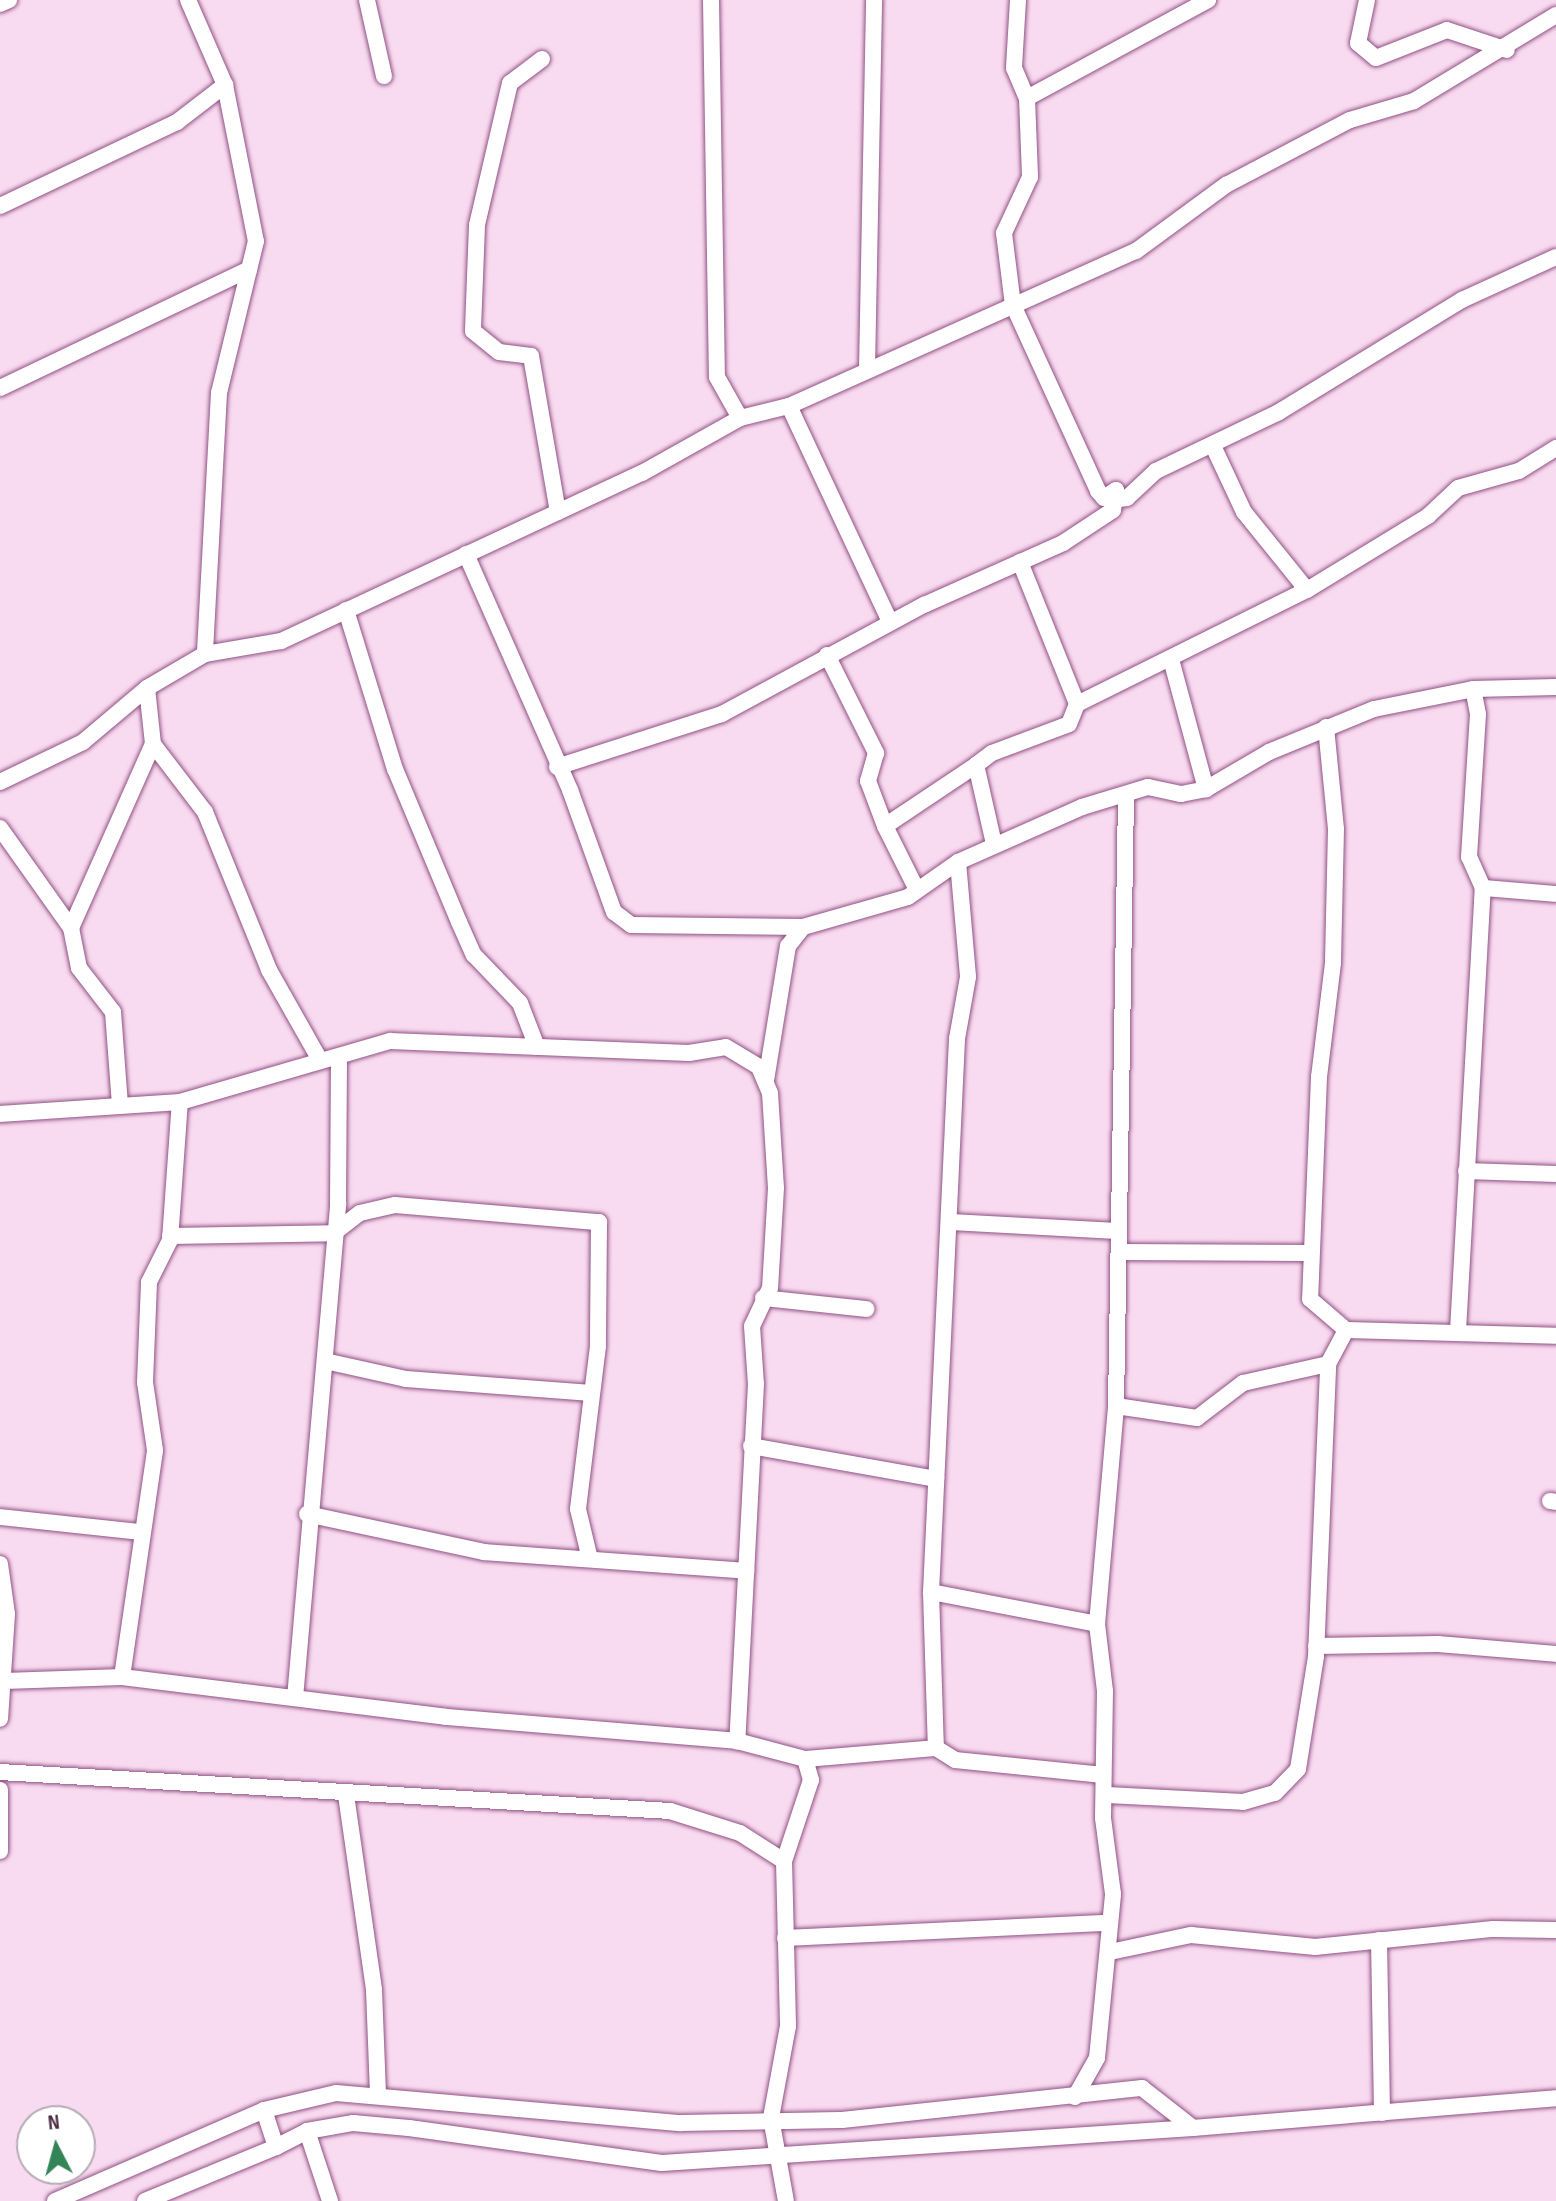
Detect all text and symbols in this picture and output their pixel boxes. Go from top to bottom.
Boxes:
north arrow [16,2105,96,2185]
text: N [46,2109,61,2137]

